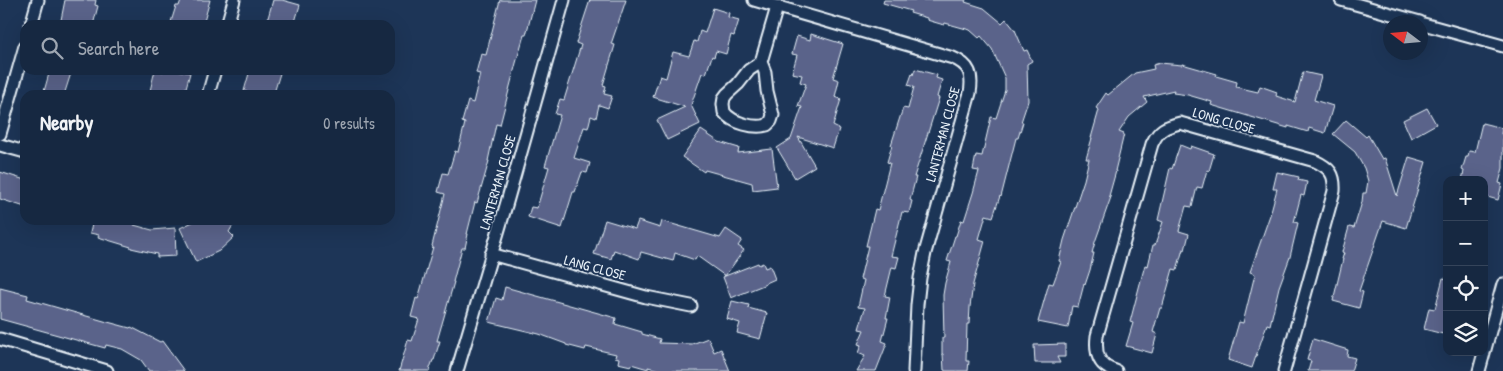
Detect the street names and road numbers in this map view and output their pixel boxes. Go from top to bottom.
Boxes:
street label: LANTERMAN CLOSE [920,84,964,184]
street label: LONG CLOSE [1191,102,1257,138]
street label: LANTERMAN CLOSE [474,132,520,232]
street label: LANG CLOSE [562,250,628,284]

